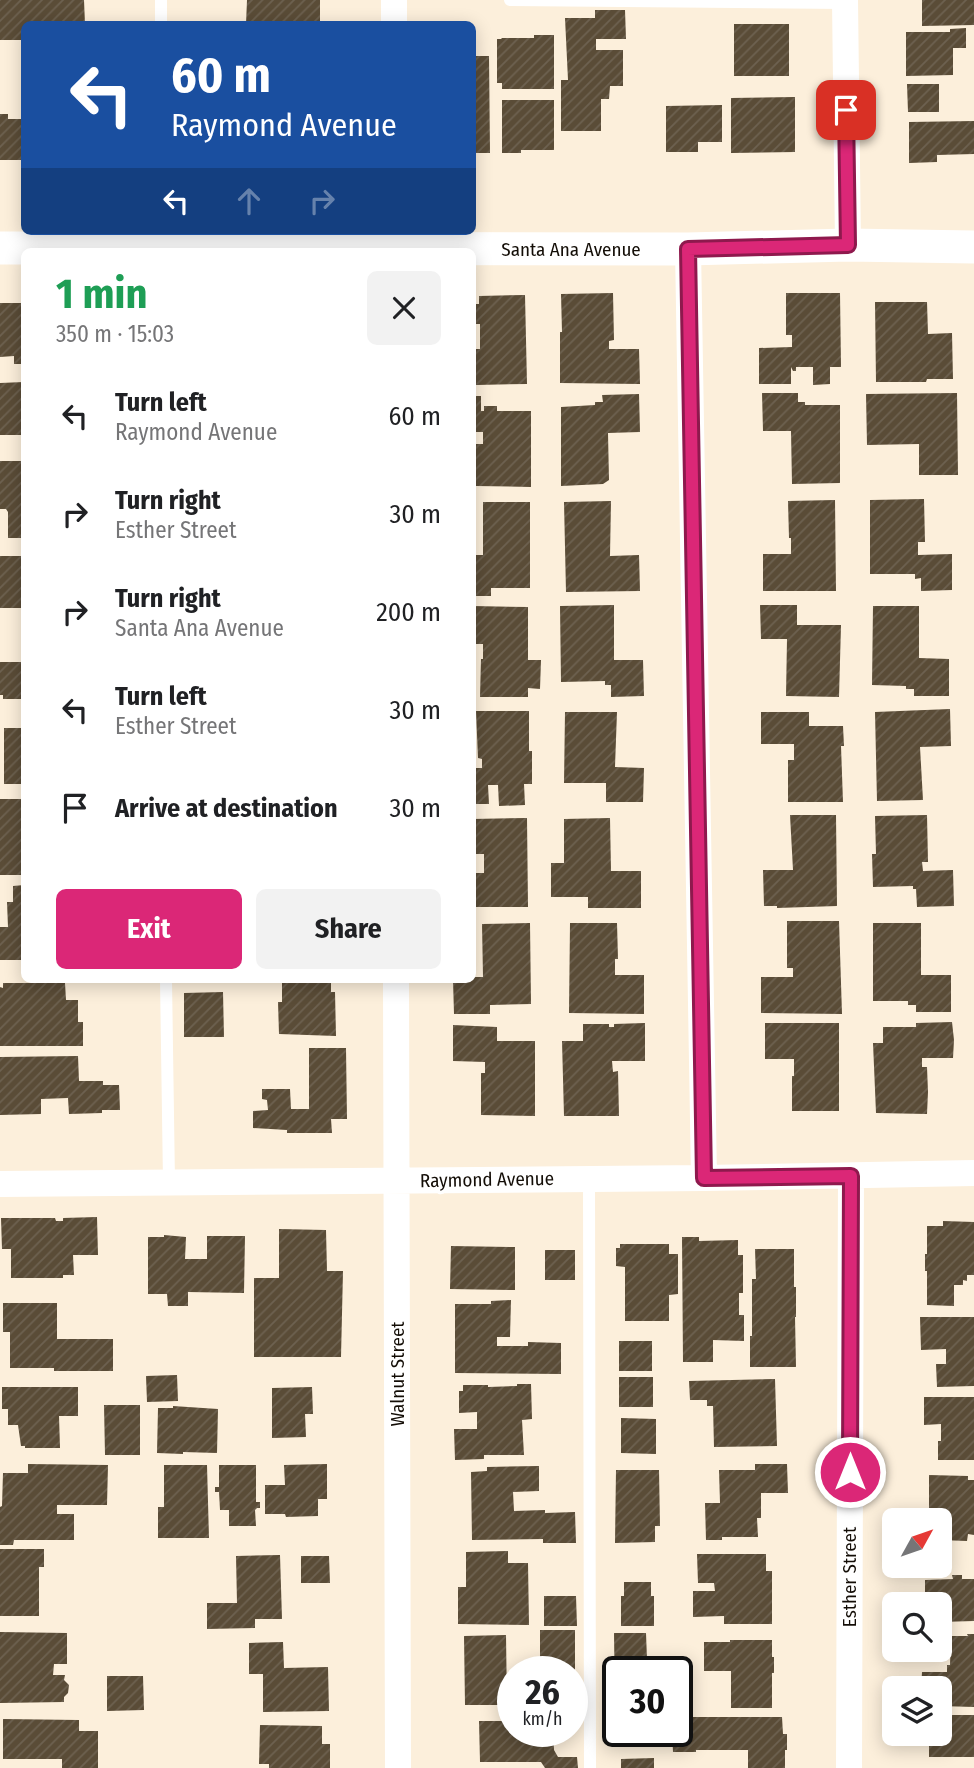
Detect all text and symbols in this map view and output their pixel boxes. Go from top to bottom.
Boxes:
text: 60 m [171,46,271,105]
icon: left [56,49,147,140]
pin [816,80,876,140]
icon: arrive [827,91,865,129]
text: Raymond Avenue [171,106,397,144]
icon: left [157,182,195,220]
icon: ahead [230,182,268,220]
icon: right [303,182,341,220]
street label: Santa Ana Avenue [501,238,641,261]
text: 1 min [56,269,147,319]
button: close [367,271,441,345]
text: 350 m · 15:03 [56,320,174,348]
text: Turn left [115,387,207,418]
icon: left [56,397,94,435]
text: 60 m [388,401,441,432]
text: Raymond Avenue [115,418,277,446]
text: Turn right [115,485,221,516]
icon: right [56,495,94,533]
text: 30 m [390,499,441,530]
text: Esther Street [115,516,237,544]
text: Turn right [115,583,221,614]
icon: right [56,593,94,631]
text: 200 m [376,597,441,628]
text: Santa Ana Avenue [115,614,284,642]
text: Turn left [115,681,207,712]
icon: left [56,691,94,729]
text: 30 m [390,695,441,726]
text: Esther Street [115,712,237,740]
icon: arrive [56,789,94,827]
text: Arrive at destination [115,793,338,824]
text: 30 m [390,793,441,824]
button: Exit [56,889,242,969]
button: Share [256,889,441,969]
street label: Raymond Avenue [420,1167,554,1192]
street label: Walnut Street [386,1321,409,1427]
position arrow [813,1435,887,1509]
north arrow [882,1508,952,1578]
map controls [882,1508,952,1746]
street label: Esther Street [838,1526,861,1627]
button: search [882,1592,952,1662]
speed limit sign: 30 [602,1656,693,1747]
text: 26 [525,1671,560,1713]
button: layers [882,1676,952,1746]
text: km/h [522,1708,563,1730]

